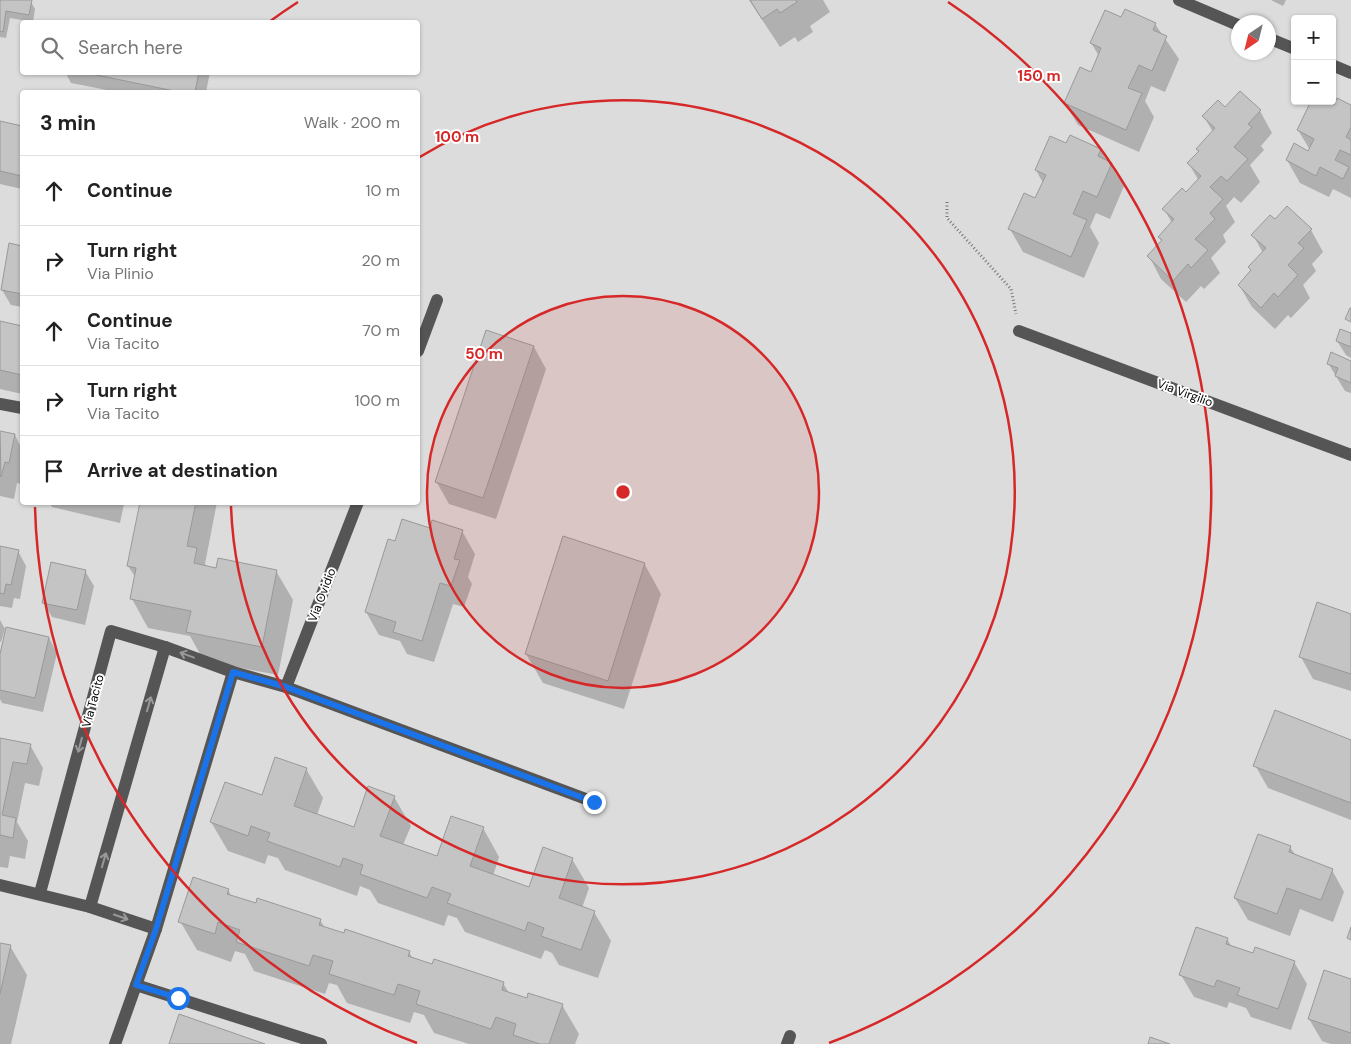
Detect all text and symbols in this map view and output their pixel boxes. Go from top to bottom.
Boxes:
north arrow [1231,15,1276,60]
map controls [1291,15,1336,105]
button: + [1291,15,1336,60]
search box [20,20,420,75]
icon: search [38,34,66,62]
text: Search here [78,35,183,60]
button: − [1291,60,1336,105]
text: 150 m [1018,66,1061,86]
text: 3 min [40,109,96,137]
text: Walk · 200 m [304,112,400,133]
text: 100 m [435,127,479,147]
icon: ahead [40,177,68,205]
text: Continue [87,178,173,203]
text: 10 m [366,180,400,201]
text: Turn right [87,238,177,263]
icon: right [40,247,68,275]
text: 20 m [361,250,400,271]
text: Via Plinio [87,263,154,284]
text: Continue [87,308,173,333]
icon: ahead [40,317,68,345]
text: 70 m [362,320,400,341]
text: Via Tacito [87,333,160,354]
text: 50 m [465,344,503,364]
street label: Via Virgilio [1155,376,1215,410]
text: Turn right [87,378,177,403]
icon: right [40,387,68,415]
text: 100 m [355,390,400,411]
text: Via Tacito [87,403,160,424]
icon: arrive [40,457,68,485]
text: Arrive at destination [87,458,278,483]
centre of rings [614,483,632,501]
street label: Via Ovidio [304,566,340,624]
one-way arrow [180,650,195,659]
street label: Via Tacito [78,673,108,729]
one-way arrow [145,696,155,712]
one-way arrow [75,737,85,753]
route end [583,791,606,814]
one-way arrow [100,852,109,868]
one-way arrow [112,913,128,922]
route start [167,987,190,1010]

